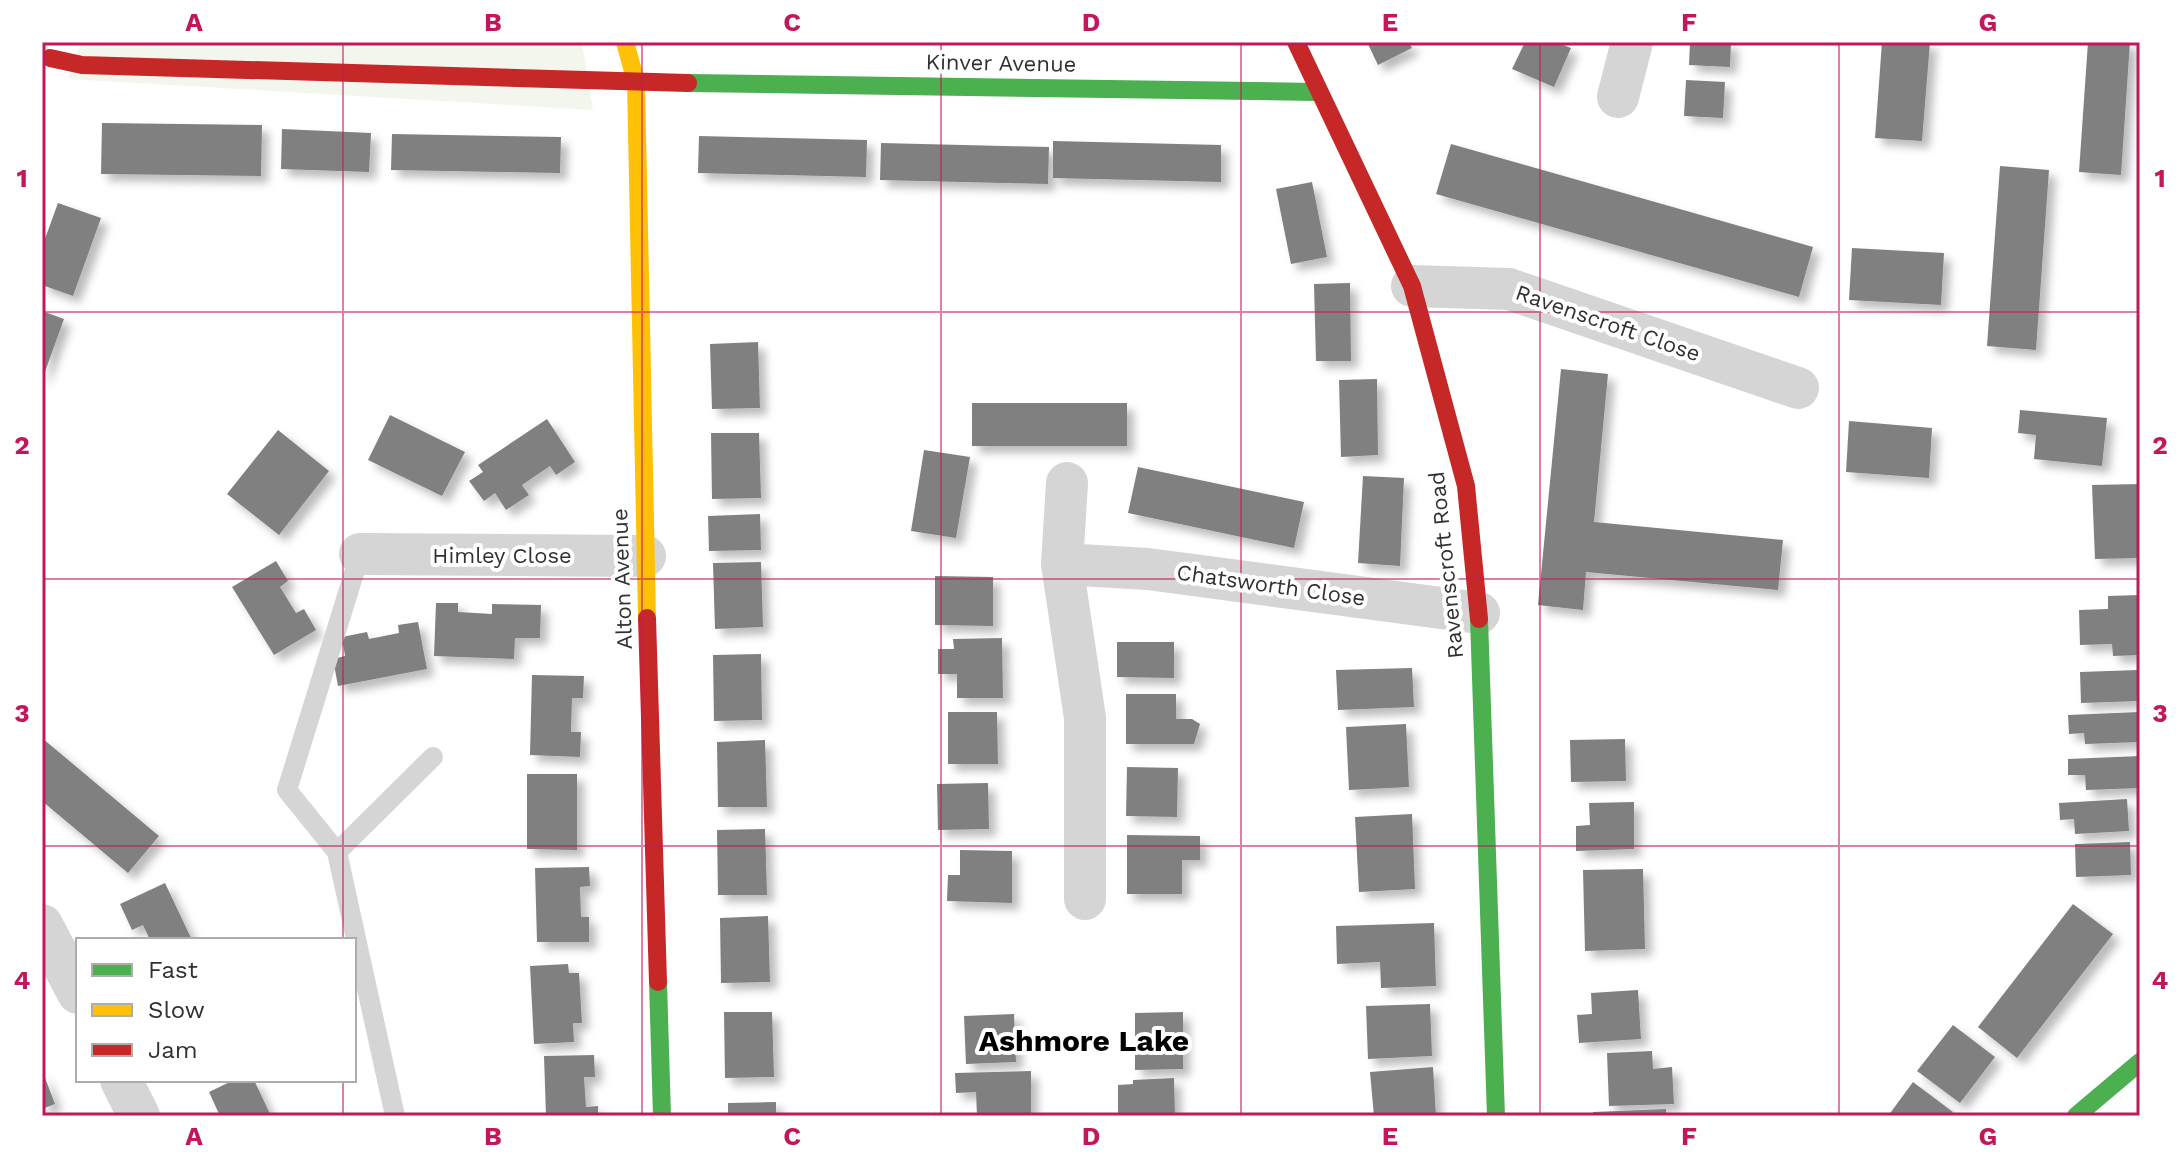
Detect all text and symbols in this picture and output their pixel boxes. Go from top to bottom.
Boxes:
text: A [185,7,203,37]
text: B [484,7,502,37]
text: C [783,7,801,37]
text: D [1082,7,1100,37]
text: E [1382,7,1398,37]
text: F [1681,7,1697,37]
text: G [1979,7,1997,37]
street label: Kinver Avenue [925,49,1077,77]
text: 1 [16,163,28,193]
text: 1 [2154,163,2166,193]
street label: Ravenscroft Close [1512,280,1704,366]
text: 2 [14,430,30,460]
text: 2 [2152,430,2168,460]
street label: Ravenscroft Road [1424,470,1468,660]
street label: Alton Avenue [607,508,637,650]
street label: Himley Close [432,543,572,568]
street label: Chatsworth Close [1175,559,1367,611]
text: 3 [14,698,30,728]
text: 3 [2152,698,2168,728]
legend [76,938,356,1082]
text: Fast [148,956,198,984]
text: 4 [14,965,31,995]
text: 4 [2152,965,2169,995]
text: Slow [148,996,205,1024]
district label: Ashmore Lake [979,1023,1189,1058]
text: Jam [148,1036,198,1064]
text: A [185,1121,203,1151]
text: B [484,1121,502,1151]
text: C [783,1121,801,1151]
text: D [1082,1121,1100,1151]
text: E [1382,1121,1398,1151]
text: F [1681,1121,1697,1151]
text: G [1979,1121,1997,1151]

